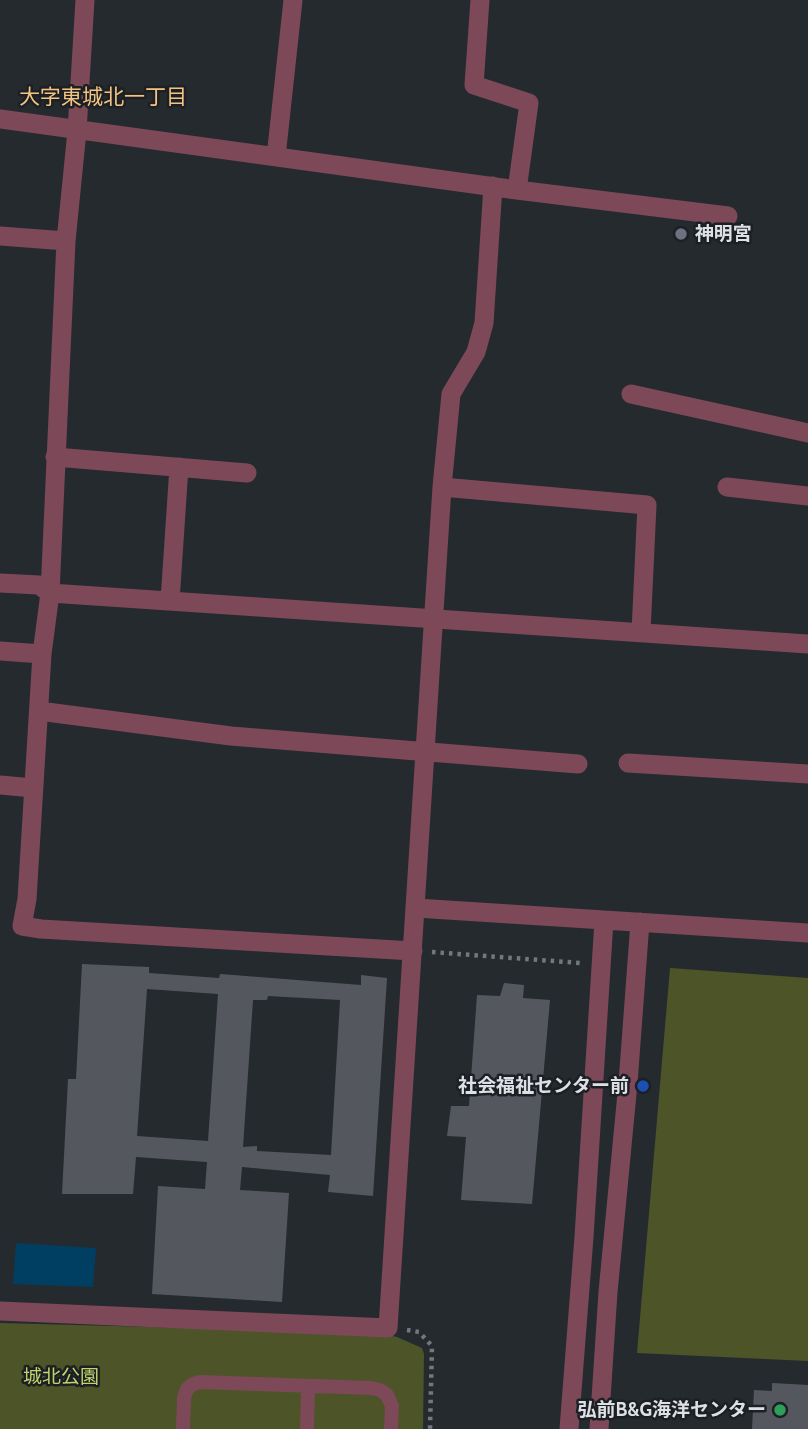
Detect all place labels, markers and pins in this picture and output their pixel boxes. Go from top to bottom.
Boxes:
place label: 神明宮 [695,223,752,245]
marker: 神明宮 [673,226,689,242]
place label: 社会福祉センター前 [458,1075,629,1097]
marker: 社会福祉センター前 [635,1078,651,1094]
place label: 弘前B&G海洋センター [578,1399,766,1421]
marker: 弘前B&G海洋センター [772,1402,788,1418]

